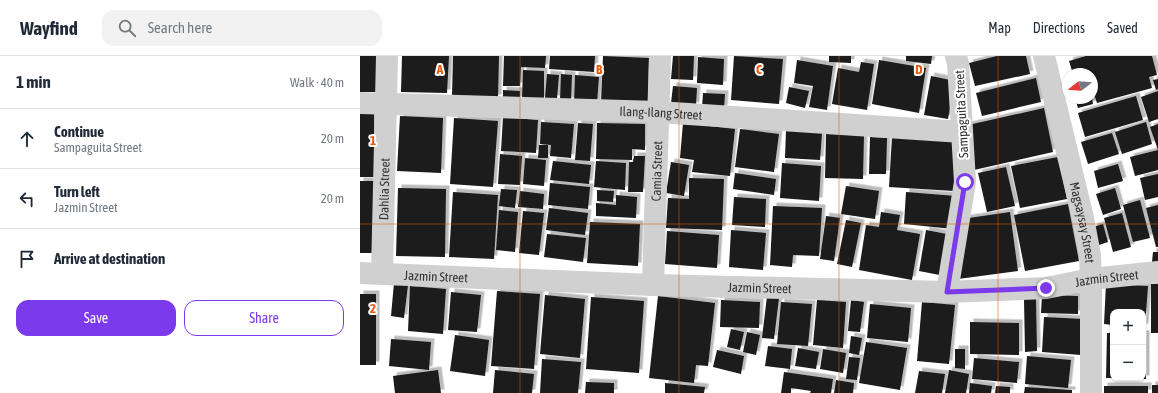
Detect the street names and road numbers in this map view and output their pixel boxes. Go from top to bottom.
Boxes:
street label: Sampaguita Street [952,69,971,158]
street label: Ilang-Ilang Street [619,104,703,123]
street label: Camia Street [649,140,665,202]
street label: Dahlia Street [376,157,393,220]
street label: Magsaysay Street [1067,180,1097,264]
street label: Jazmin Street [1074,267,1139,290]
street label: Jazmin Street [404,268,468,285]
street label: Jazmin Street [728,280,792,296]

